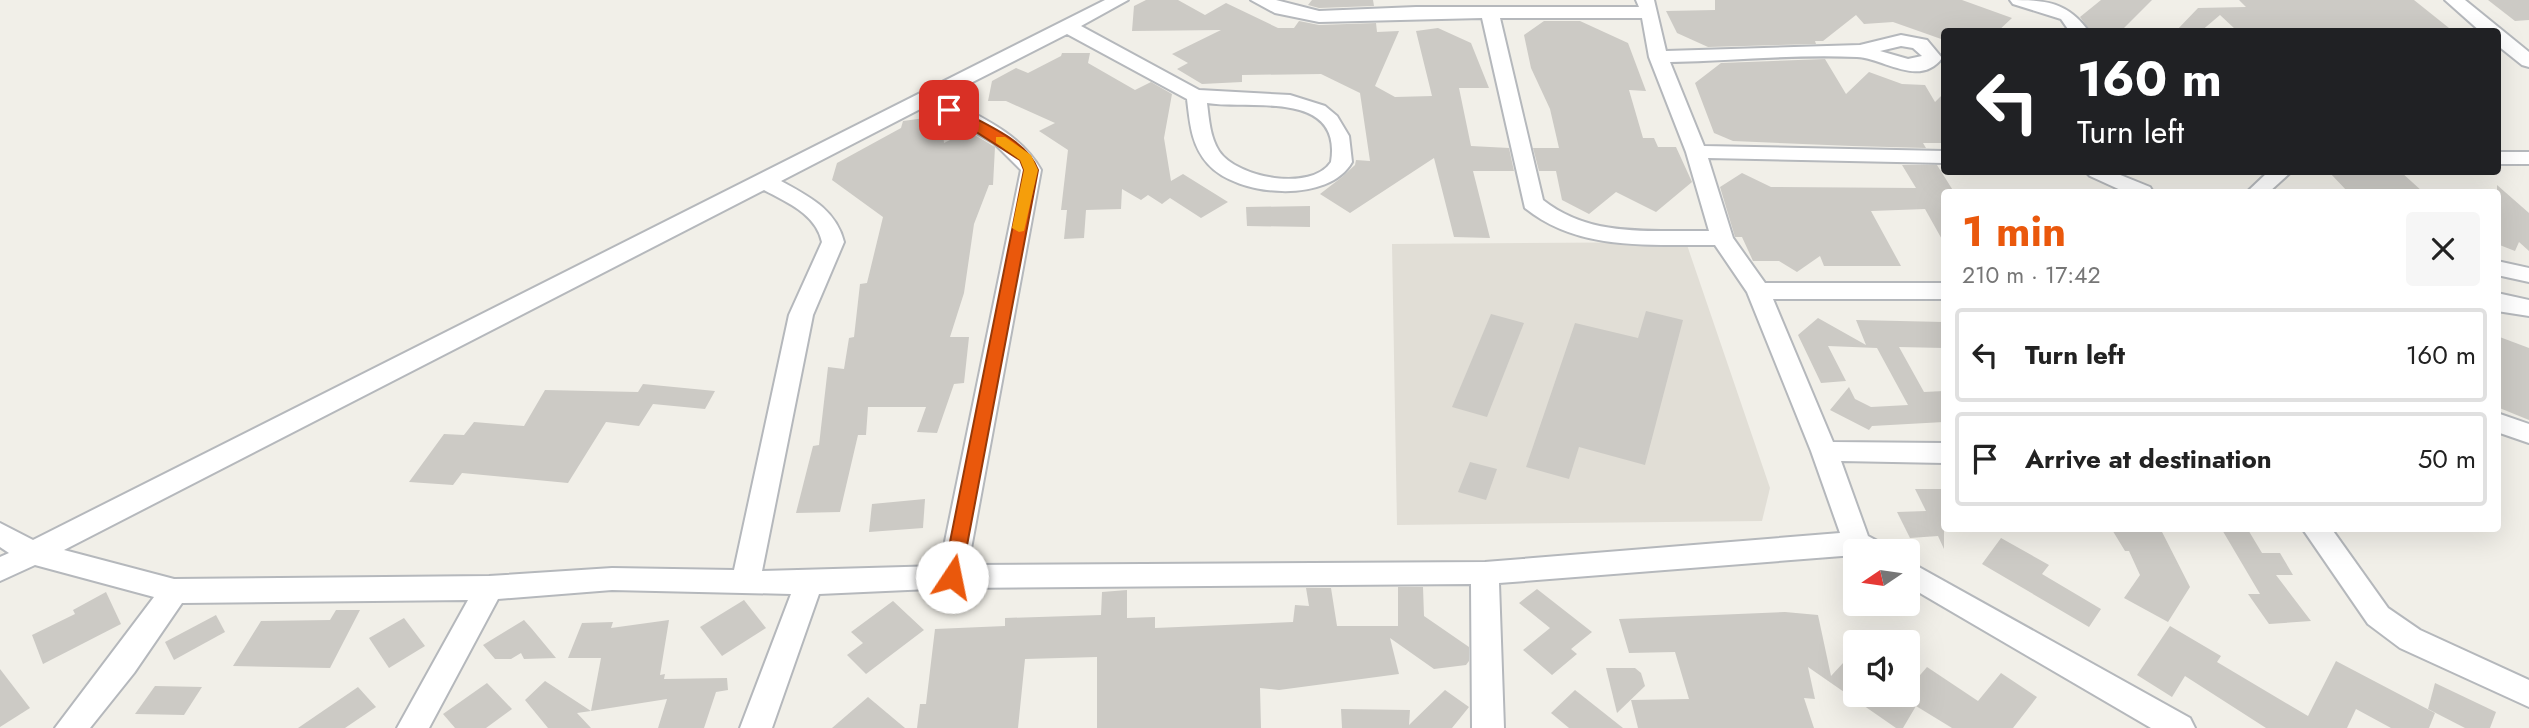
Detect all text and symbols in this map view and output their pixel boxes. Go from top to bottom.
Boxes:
text: 160 m [2077,44,2222,114]
icon: left [1962,56,2053,147]
pin [919,80,979,140]
icon: arrive [930,91,968,129]
text: Turn left [2077,109,2184,155]
text: 1 min [1962,201,2066,262]
button: close [2406,212,2480,286]
text: 210 m · 17:42 [1962,258,2101,292]
icon: left [1966,336,2004,374]
text: Turn left [2025,336,2125,374]
text: 160 m [2406,336,2476,374]
icon: arrive [1966,440,2004,478]
text: Arrive at destination [2025,440,2272,478]
text: 50 m [2418,440,2476,478]
north arrow [1843,539,1920,616]
map controls [1843,539,1920,707]
position arrow [915,540,989,614]
button: sound [1843,630,1920,707]

